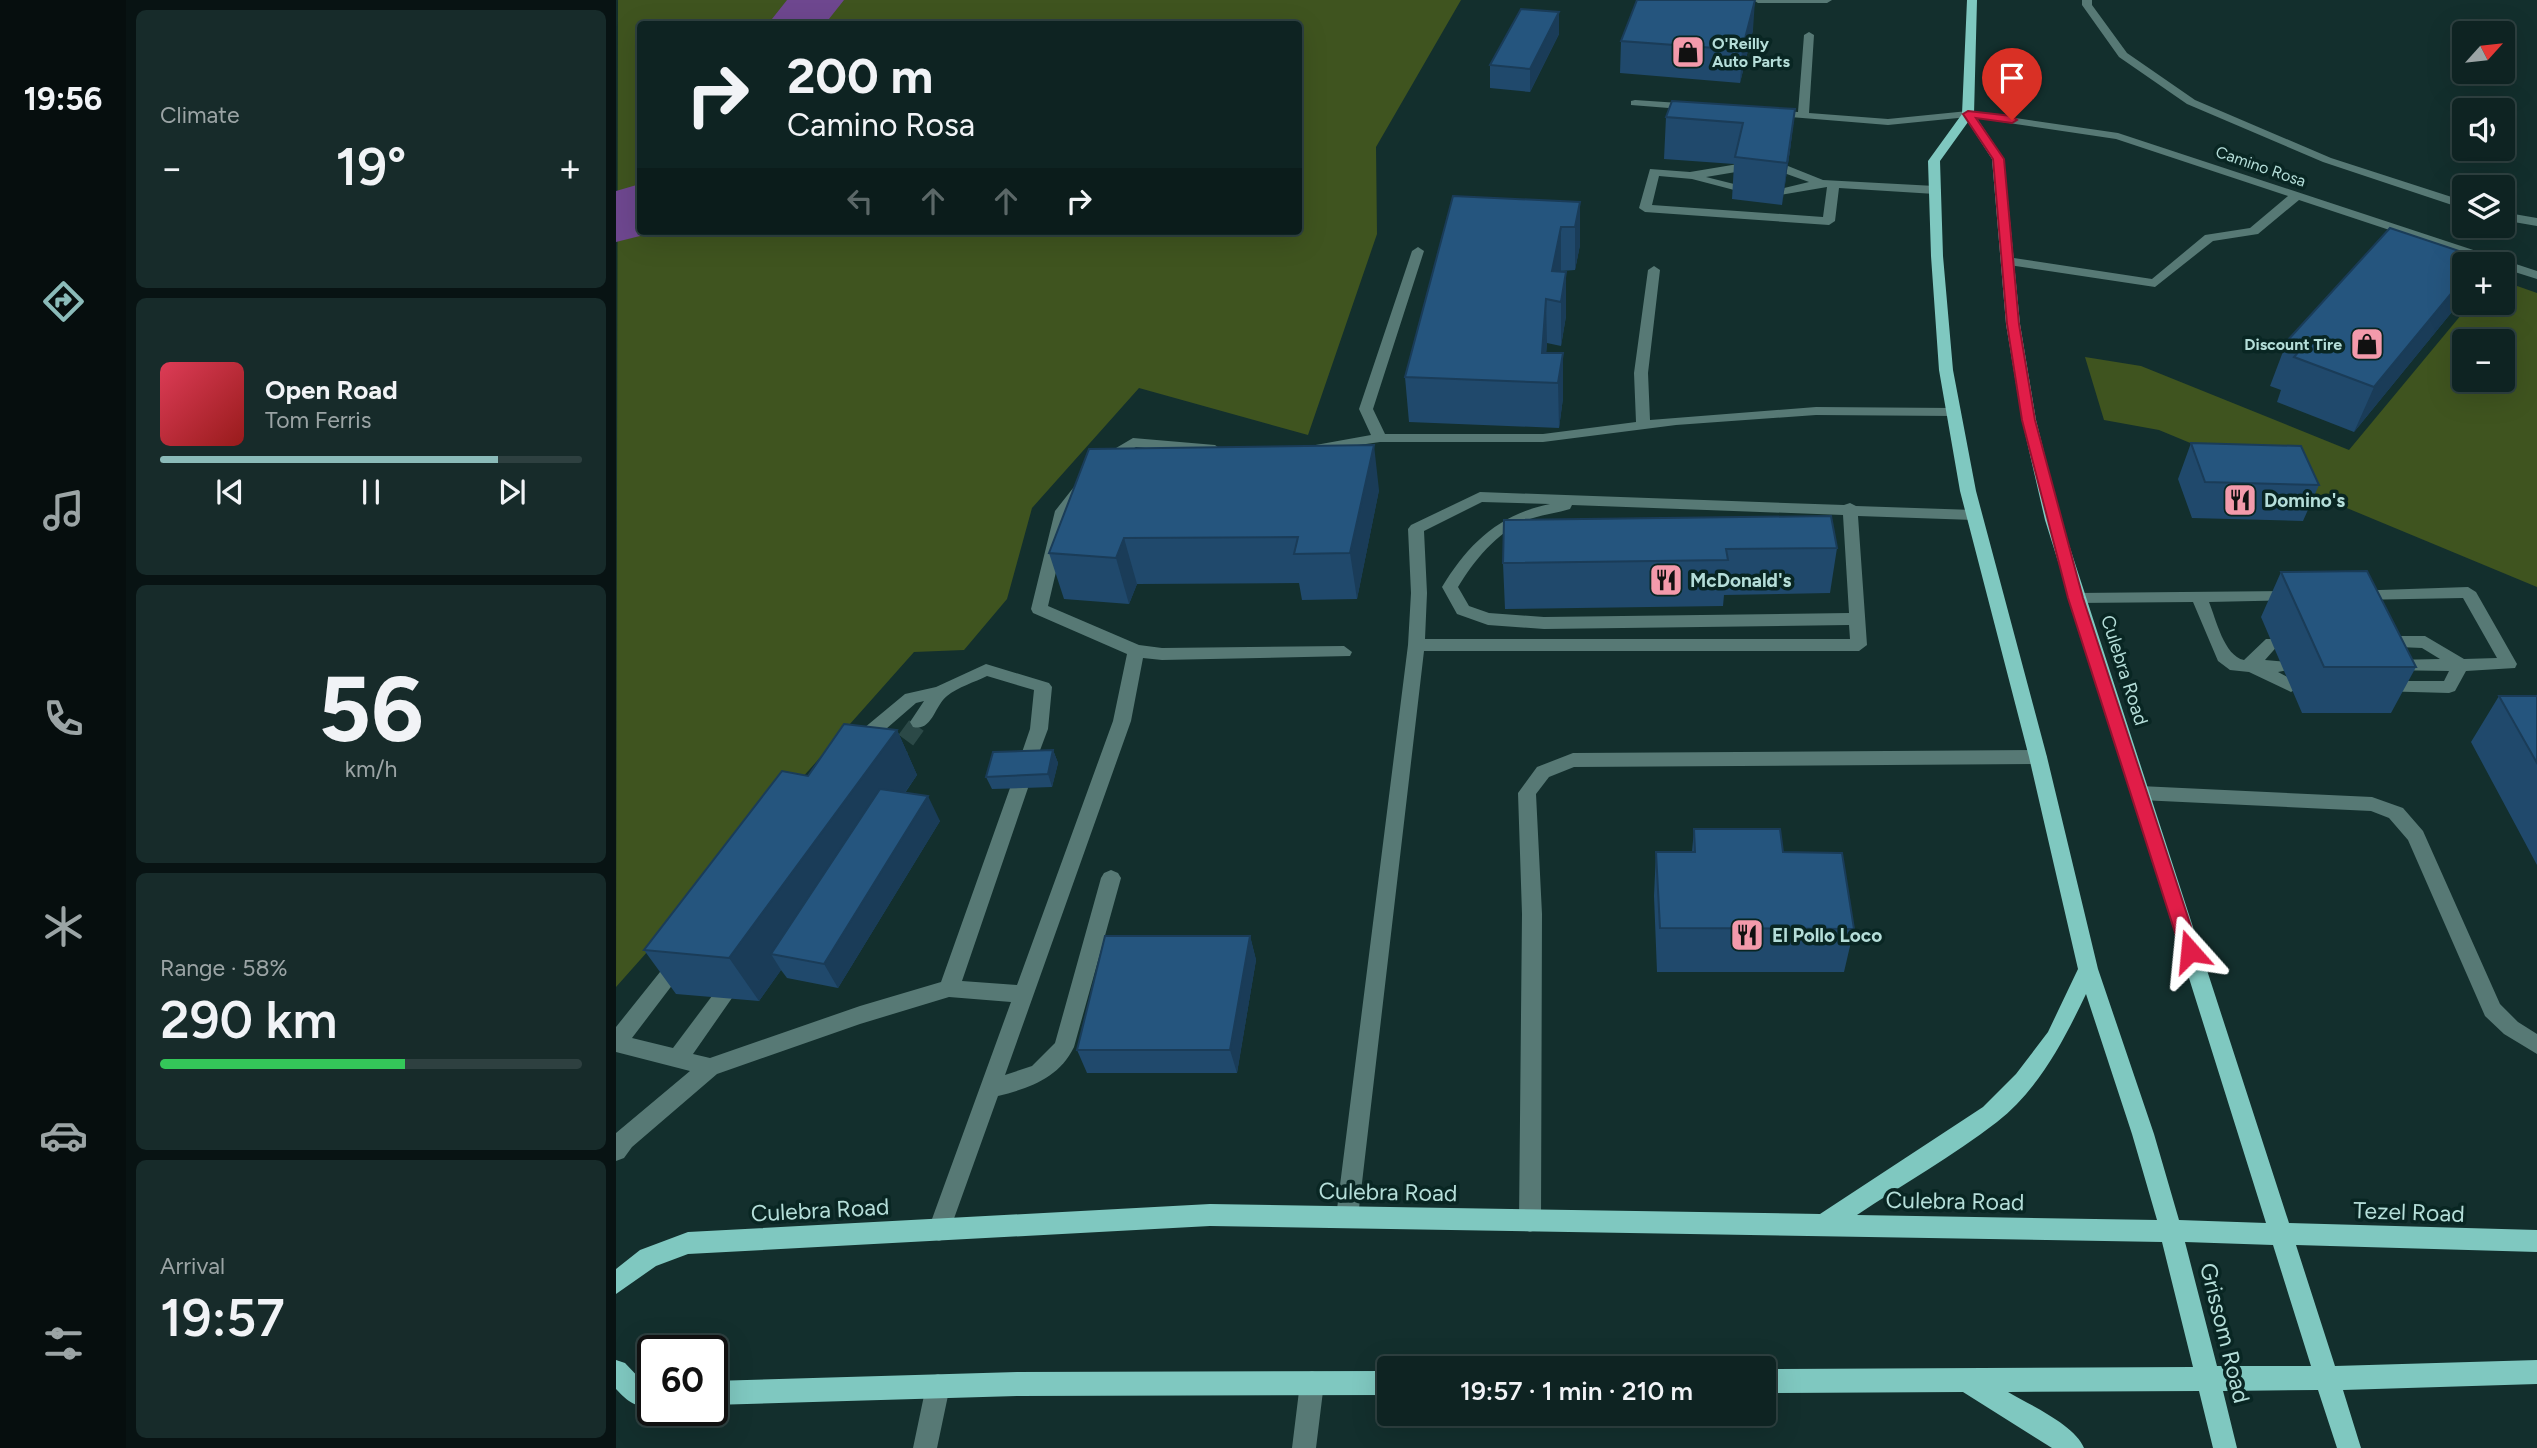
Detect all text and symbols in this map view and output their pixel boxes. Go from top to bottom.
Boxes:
north arrow [2452,21,2515,84]
map controls [2452,21,2515,392]
shop icon: O'Reilly Auto Parts [1669,33,1707,71]
place label: O'Reilly Auto Parts [1712,34,1790,71]
text: 200 m [787,46,933,105]
pin [1982,48,2042,120]
icon: right [672,49,763,140]
icon: arrive [1993,59,2031,97]
text: 19:56 [24,80,102,118]
button: sound [2452,98,2515,161]
text: Climate [160,101,239,129]
text: Camino Rosa [787,106,975,144]
text: 19° [335,136,407,198]
street label: Camino Rosa [2213,142,2308,191]
text: − [160,145,184,191]
text: + [558,145,582,191]
button: layers [2452,175,2515,238]
icon: left [841,182,879,220]
icon: ahead [914,182,952,220]
icon: ahead [987,182,1025,220]
icon: right [1060,182,1098,220]
button: + [2452,252,2515,315]
icon: directions [39,277,88,326]
shop icon: Discount Tire [2348,325,2386,363]
button: − [2452,329,2515,392]
place label: Discount Tire [2244,335,2342,354]
text: Open Road [265,374,398,406]
text: Tom Ferris [265,406,371,434]
icon: previous [211,473,249,511]
icon: pause [352,473,390,511]
icon: next [493,473,531,511]
restaurant icon: Domino's [2221,481,2259,519]
icon: music [39,486,88,535]
place label: Domino's [2264,489,2345,512]
restaurant icon: McDonald's [1647,561,1685,599]
place label: McDonald's [1690,569,1792,592]
street label: Culebra Road [2096,612,2153,728]
text: 56 [318,655,424,764]
icon: phone [39,694,88,743]
text: km/h [345,755,397,783]
icon: climate [39,902,88,951]
position arrow [2153,914,2227,988]
restaurant icon: El Pollo Loco [1728,916,1766,954]
place label: El Pollo Loco [1772,924,1882,947]
text: Range · 58% [160,954,288,982]
text: 290 km [160,989,337,1051]
icon: car [39,1111,88,1160]
street label: Culebra Road [1318,1177,1458,1207]
street label: Culebra Road [1885,1186,2025,1216]
street label: Culebra Road [750,1192,890,1228]
street label: Tezel Road [2353,1196,2465,1228]
text: Arrival [160,1252,225,1280]
street label: Grissom Road [2194,1260,2256,1406]
text: 19:57 [160,1287,285,1349]
icon: filters [39,1319,88,1368]
speed limit sign: 60 [637,1335,728,1426]
text: 19:57 · 1 min · 210 m [1460,1375,1693,1407]

